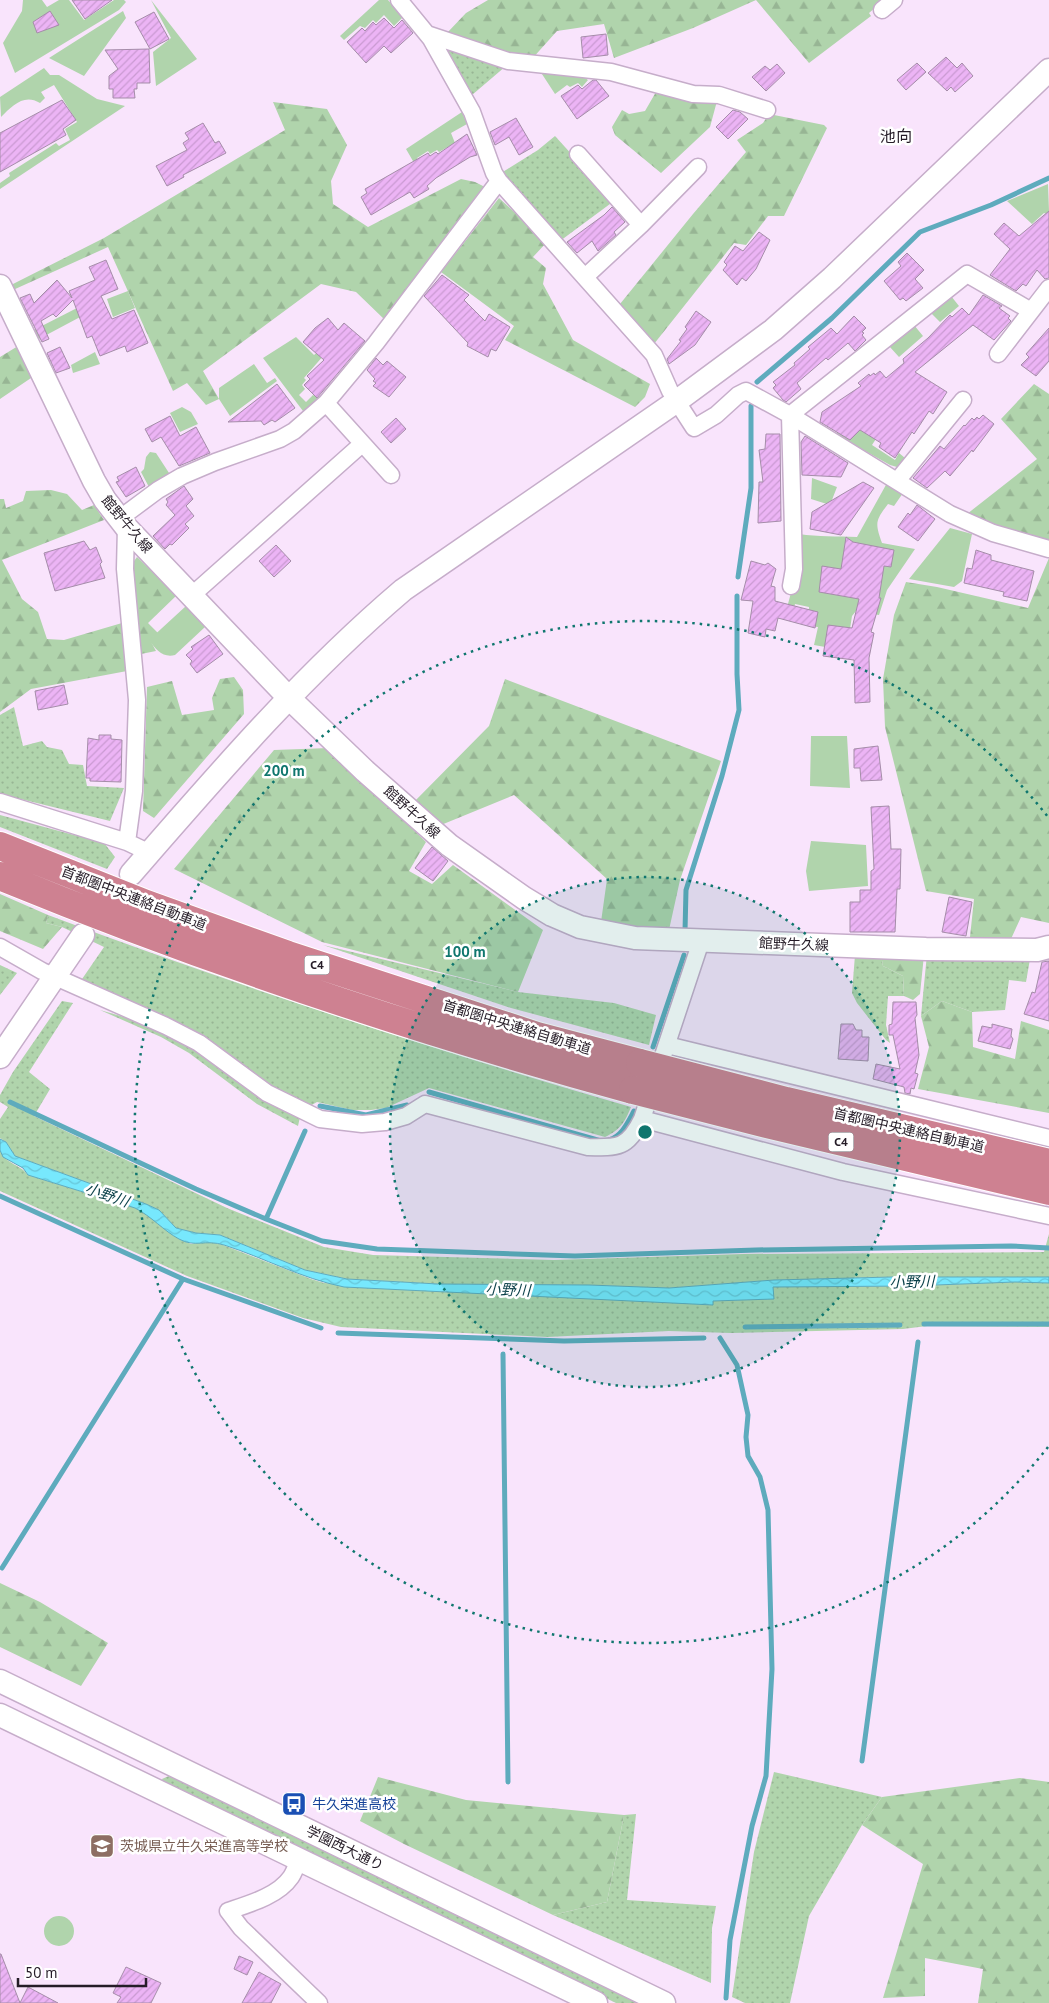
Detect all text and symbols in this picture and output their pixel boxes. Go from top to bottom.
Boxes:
district label: 池向 [880,126,912,146]
street label: 館野牛久線 [98,491,156,557]
text: 200 m [263,761,305,780]
street label: 館野牛久線 [380,782,444,842]
street label: 首都圏中央連絡自動車道 [59,862,209,934]
street label: 館野牛久線 [759,934,829,954]
text: 100 m [444,942,486,961]
road number: C4 [304,956,330,974]
street label: 首都圏中央連絡自動車道 [441,996,593,1058]
street label: 首都圏中央連絡自動車道 [832,1104,986,1156]
centre of rings [636,1123,654,1141]
road number: C4 [828,1132,854,1152]
water label: 小野川 [83,1178,133,1211]
water label: 小野川 [889,1272,937,1291]
water label: 小野川 [485,1279,533,1300]
bus stop icon: 牛久栄進高校 [281,1791,307,1817]
place label: 牛久栄進高校 [312,1795,396,1813]
street label: 学園西大通り [303,1821,387,1875]
school or university icon: 茨城県立牛久栄進高等学校 [89,1833,115,1859]
place label: 茨城県立牛久栄進高等学校 [120,1837,288,1855]
scale bar [18,1956,145,1988]
text: 50 m [25,1963,58,1982]

